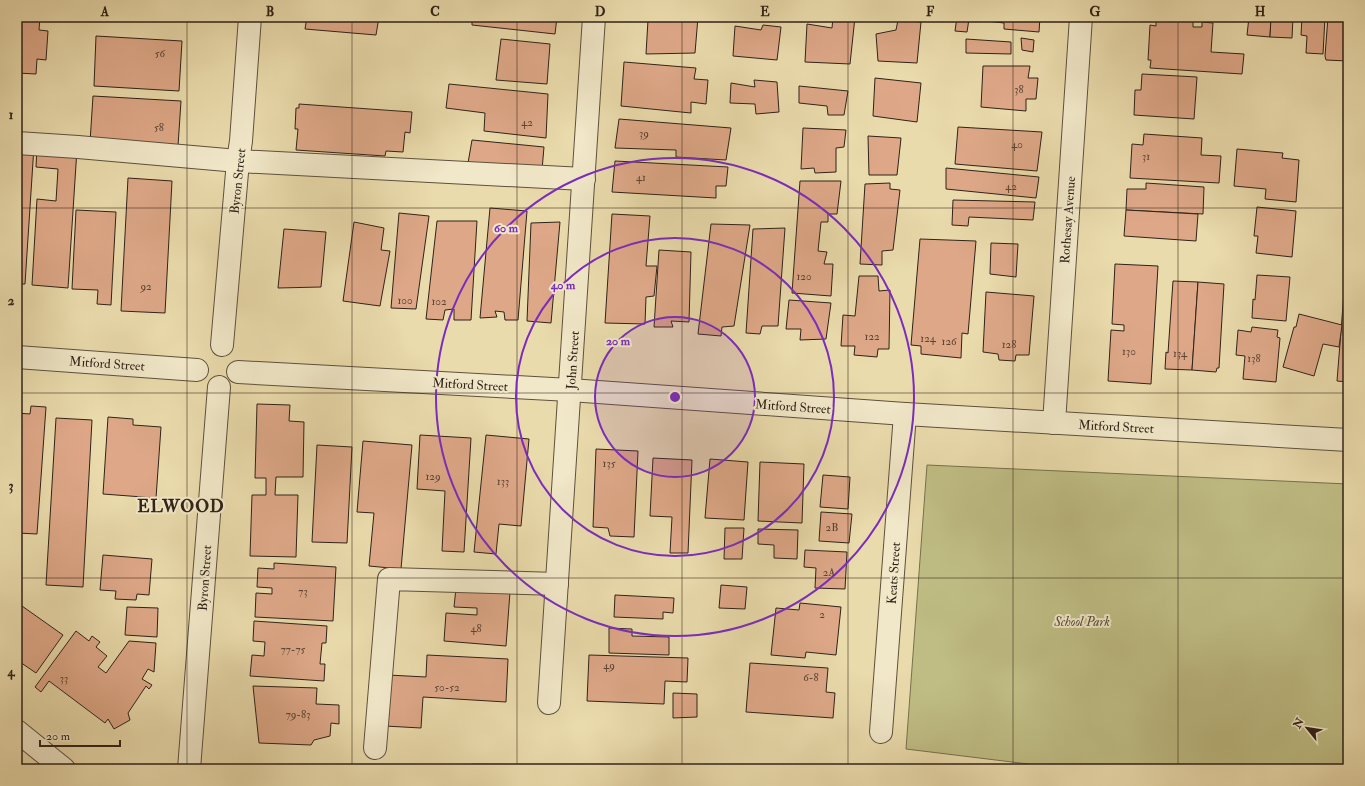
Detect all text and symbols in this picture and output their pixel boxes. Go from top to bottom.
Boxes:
text: A [100,4,110,20]
text: B [266,4,274,20]
text: C [430,4,440,20]
text: D [595,4,606,20]
text: E [760,4,770,20]
text: F [926,4,935,20]
text: G [1090,4,1101,20]
text: H [1255,4,1266,20]
house number: 56 [155,47,167,60]
house number: 38 [1014,83,1024,96]
text: 1 [9,107,14,123]
house number: 42 [521,116,533,129]
house number: 58 [154,121,164,134]
house number: 39 [639,127,649,140]
house number: 40 [1011,138,1023,151]
street label: Byron Street [227,147,250,215]
house number: 31 [1142,150,1150,163]
house number: 41 [636,171,646,184]
street label: Rothesay Avenue [1057,175,1080,264]
house number: 42 [1005,180,1017,193]
text: 60 m [494,221,519,236]
house number: 120 [796,270,812,283]
text: 40 m [550,278,576,293]
house number: 92 [139,280,152,293]
text: 2 [8,293,15,309]
house number: 100 [397,294,413,307]
house number: 102 [431,295,447,308]
street label: John Street [563,330,583,391]
house number: 122 [864,330,880,343]
house number: 124 [920,332,937,345]
text: 20 m [606,334,631,349]
house number: 126 [941,335,958,348]
house number: 128 [1002,338,1016,351]
house number: 130 [1122,345,1136,358]
house number: 134 [1173,347,1188,360]
house number: 138 [1247,352,1261,365]
street label: Mitford Street [69,353,145,375]
street label: Mitford Street [432,375,508,395]
centre of rings [668,390,682,404]
street label: Mitford Street [755,396,831,418]
street label: Mitford Street [1078,417,1154,437]
house number: 135 [603,457,616,470]
house number: 129 [425,470,441,483]
house number: 133 [497,475,509,488]
text: 3 [9,478,14,494]
district label: ELWOOD [137,496,225,517]
house number: 2B [826,521,838,534]
street label: Keats Street [884,541,904,605]
street label: Byron Street [195,545,216,612]
house number: 2A [823,566,835,579]
house number: 73 [298,585,308,598]
house number: 2 [819,608,825,621]
park label: School Park [1053,614,1110,630]
house number: 48 [470,622,482,635]
house number: 77-75 [281,643,305,656]
house number: 49 [603,659,615,672]
text: 4 [6,664,15,680]
house number: 6-8 [803,671,819,684]
house number: 33 [60,672,68,685]
house number: 50-52 [434,681,460,694]
house number: 79-83 [286,708,310,721]
north arrow [1287,708,1327,748]
text: N [1290,715,1307,732]
scale bar [40,722,120,748]
text: 20 m [46,729,71,744]

